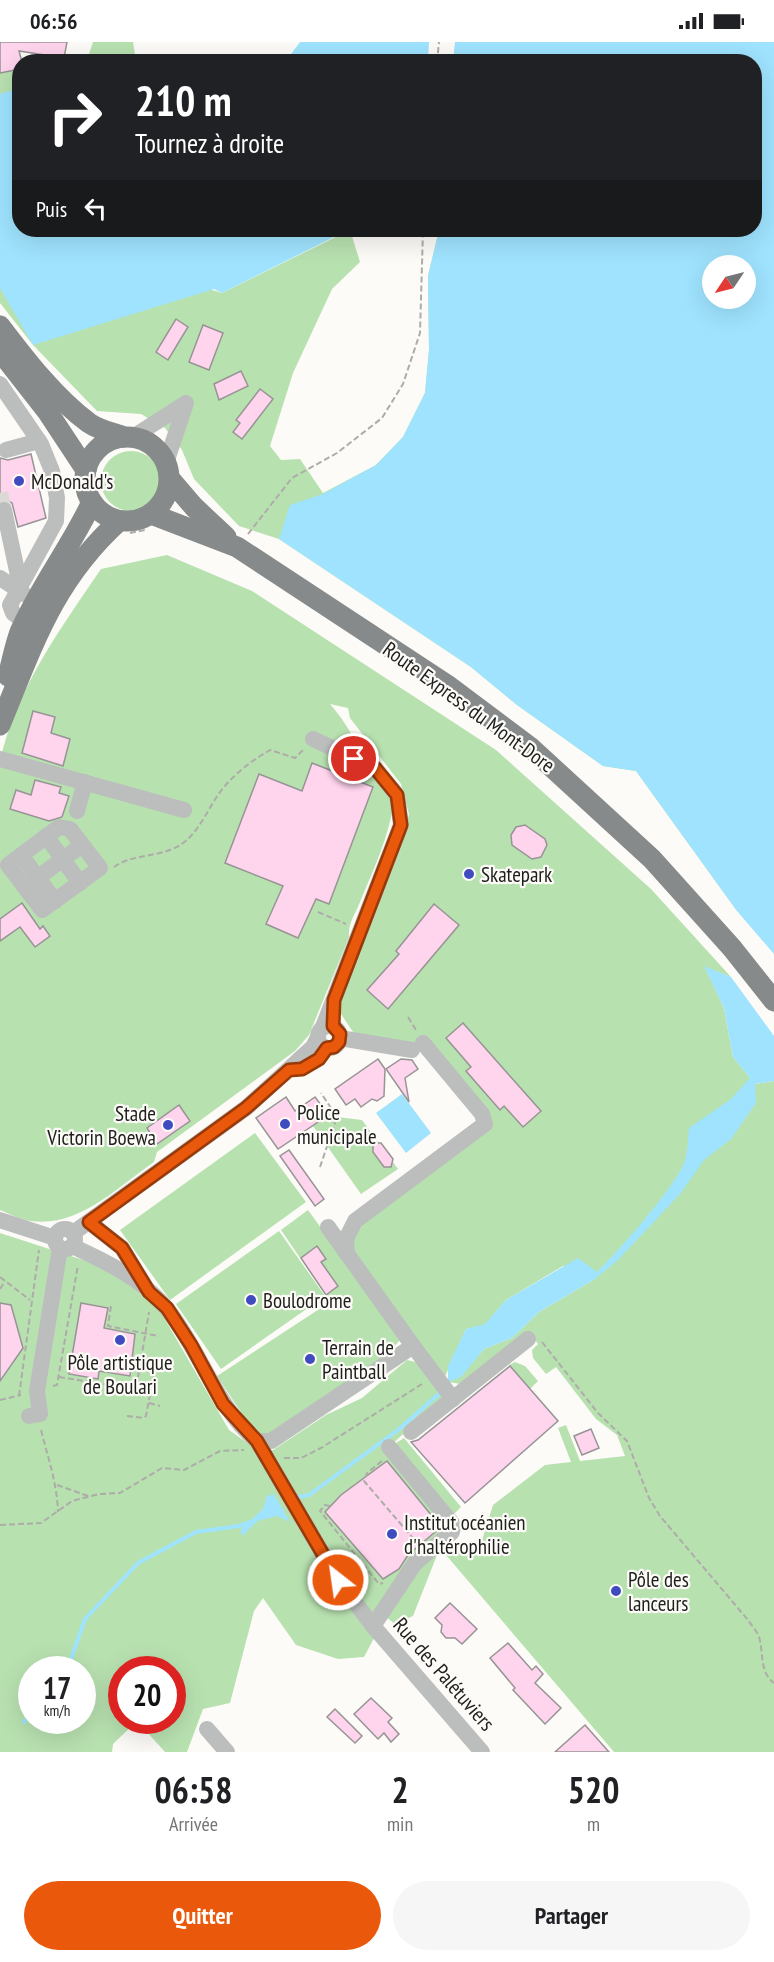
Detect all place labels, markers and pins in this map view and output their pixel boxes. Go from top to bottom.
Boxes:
place label: McDonald's [31,468,113,495]
marker: McDonald's [12,474,26,488]
pin [328,733,379,784]
place label: Skatepark [481,861,552,888]
marker: Skatepark [462,867,476,881]
place label: Police municipale [297,1099,377,1150]
place label: Stade Victorin Boewa [46,1100,156,1151]
marker: Police municipale [278,1117,292,1131]
marker: Stade Victorin Boewa [161,1118,175,1132]
place label: Boulodrome [263,1287,351,1314]
marker: Boulodrome [244,1293,258,1307]
marker: Pôle artistique de Boulari [113,1333,127,1347]
place label: Terrain de Paintball [322,1334,394,1385]
place label: Pôle artistique de Boulari [67,1349,173,1400]
marker: Terrain de Paintball [303,1352,317,1366]
place label: Institut océanien d'haltérophilie [404,1509,526,1560]
marker: Institut océanien d'haltérophilie [385,1527,399,1541]
place label: Pôle des lanceurs [628,1566,689,1617]
marker: Pôle des lanceurs [609,1584,623,1598]

